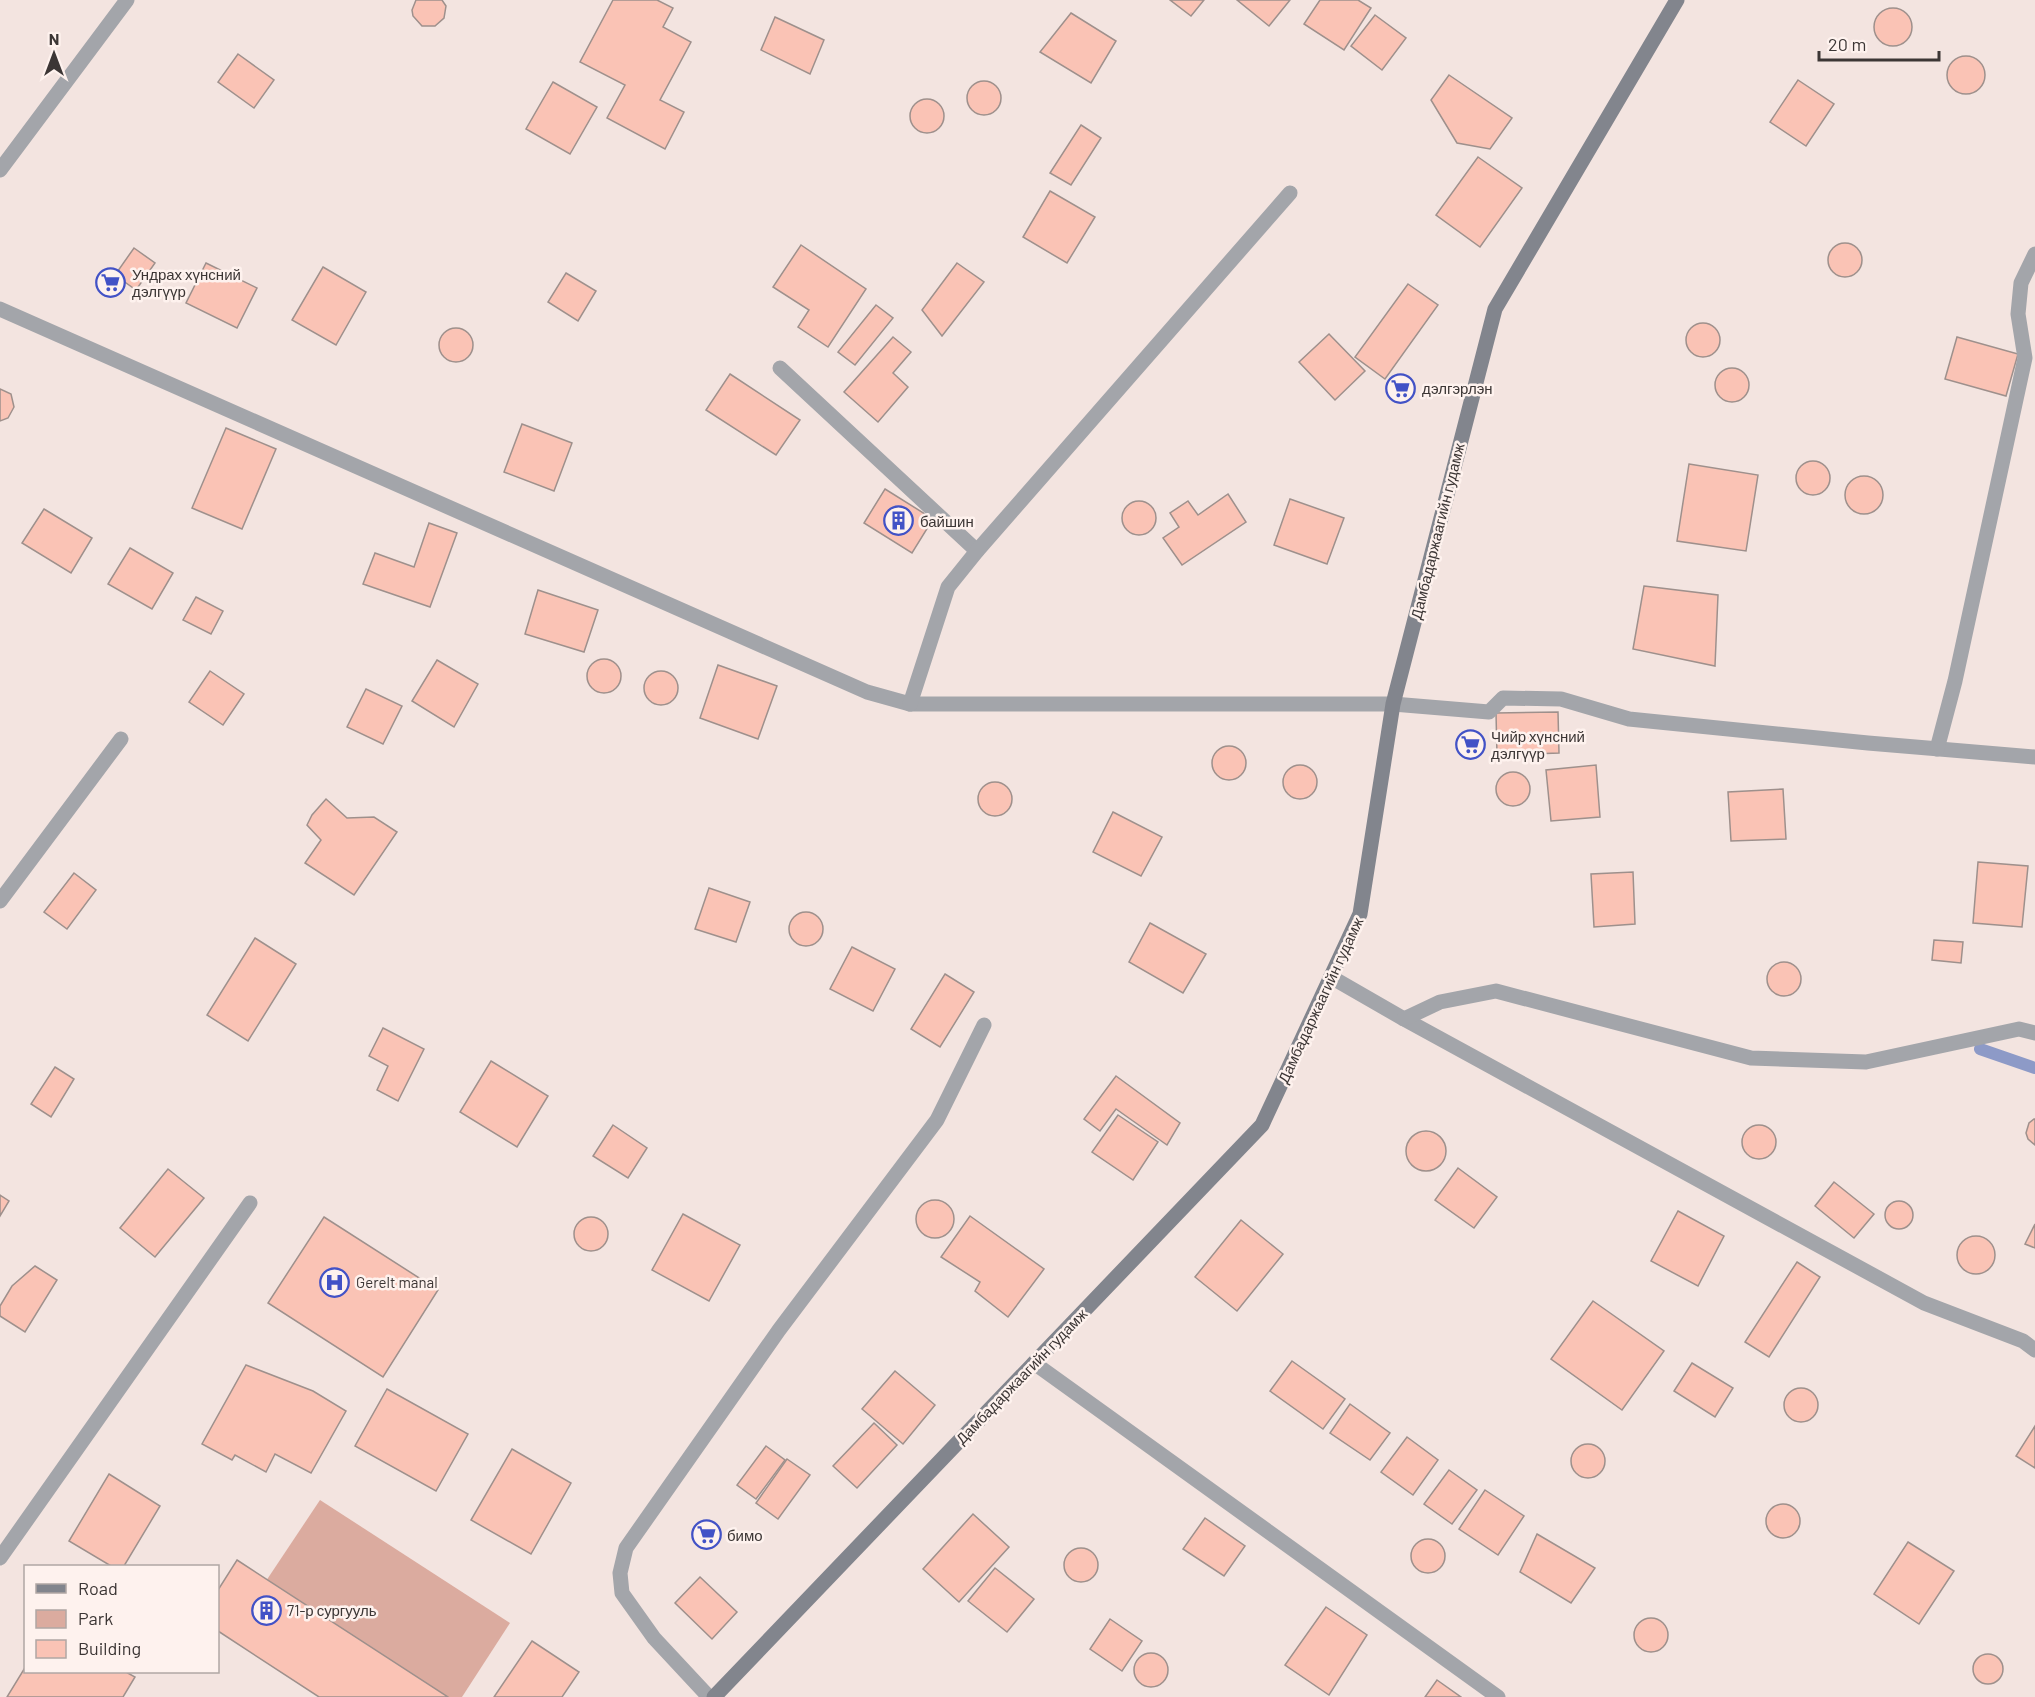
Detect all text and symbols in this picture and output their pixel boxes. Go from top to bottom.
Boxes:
north arrow [24,24,84,84]
scale bar [1819,24,1939,62]
text: N [49,29,59,48]
text: 20 m [1828,33,1866,55]
place label: Ундрах хүнсний дэлгүүр [132,265,241,300]
supermarket icon: Ундрах хүнсний дэлгүүр [95,267,127,299]
supermarket icon: дэлгэрлэн [1385,372,1417,404]
place label: дэлгэрлэн [1422,379,1493,397]
street label: Дамбадаржаагийн гудамж [1406,441,1468,621]
building icon: байшин [883,505,915,537]
place label: байшин [920,512,974,530]
place label: Чийр хүнсний дэлгүүр [1491,727,1585,762]
supermarket icon: Чийр хүнсний дэлгүүр [1454,729,1486,761]
street label: Дамбадаржаагийн гудамж [1274,914,1366,1086]
hospital icon: Gerelt manal [319,1266,351,1298]
place label: Gerelt manal [356,1273,438,1291]
street label: Дамбадаржаагийн гудамж [952,1305,1090,1447]
supermarket icon: бимо [690,1519,722,1551]
place label: бимо [727,1526,763,1544]
legend [24,1565,219,1673]
text: Road [78,1577,118,1599]
building icon: 71-р сургууль [250,1594,282,1626]
place label: 71-р сургууль [287,1601,377,1619]
text: Park [78,1607,113,1629]
text: Building [78,1637,141,1659]

